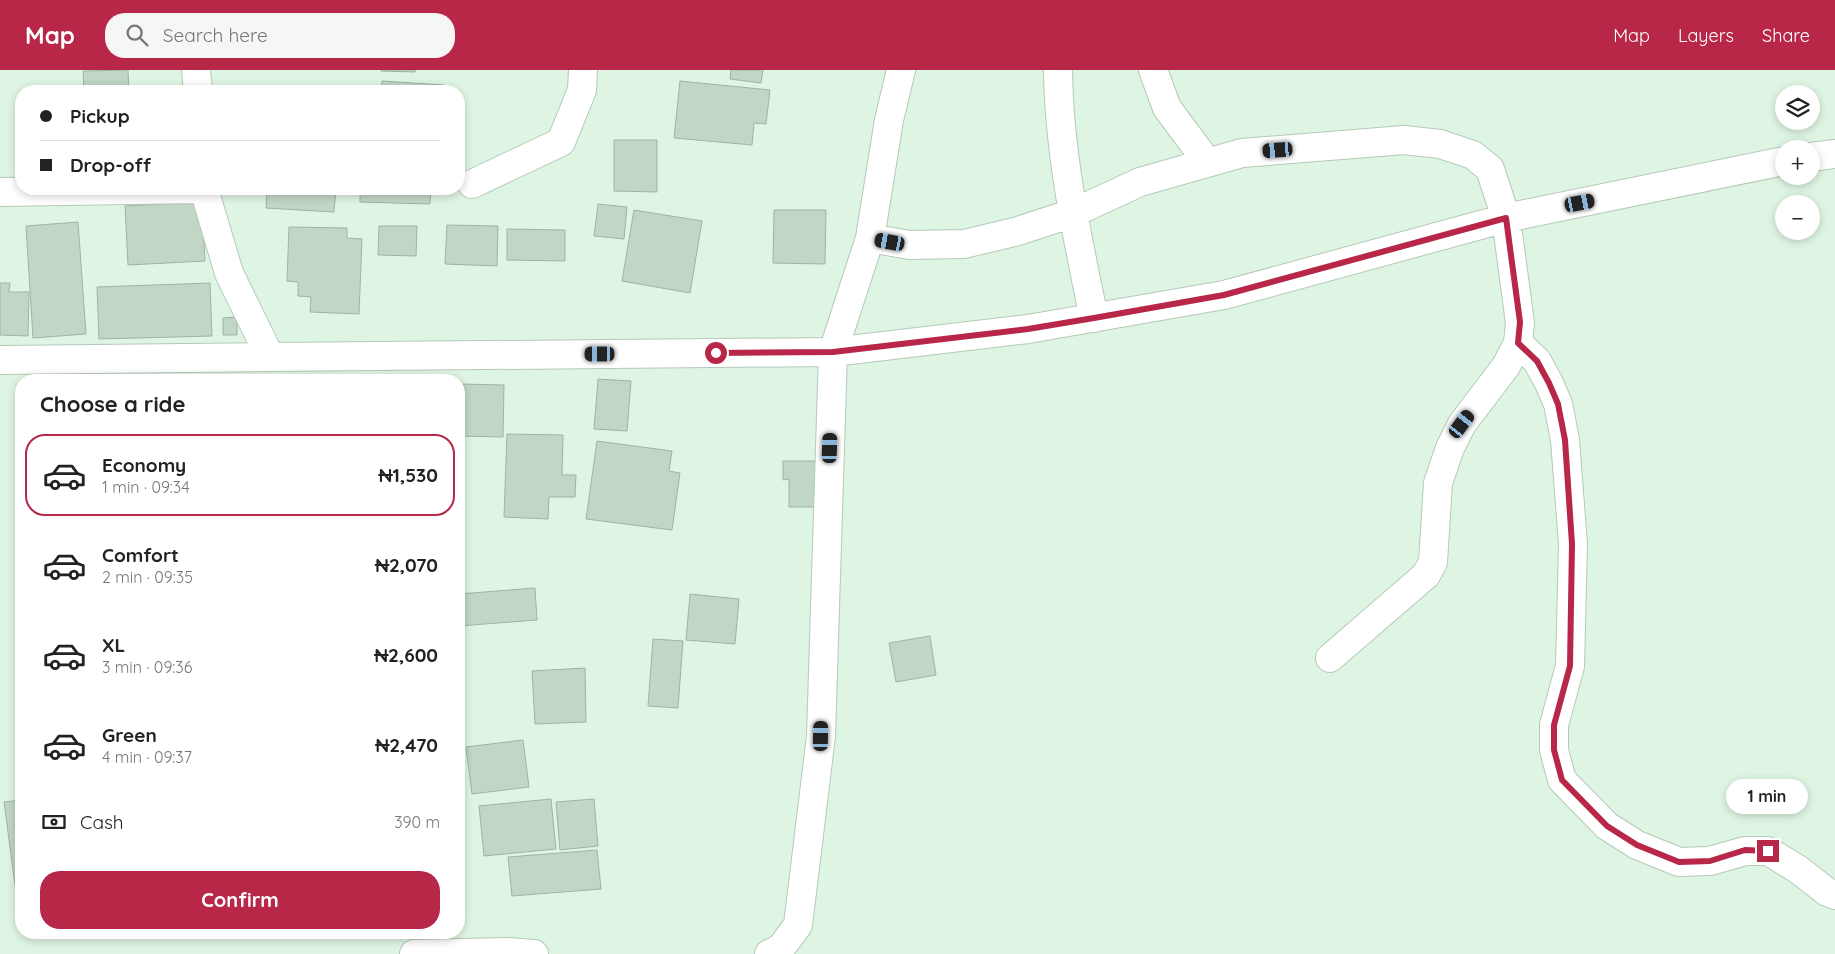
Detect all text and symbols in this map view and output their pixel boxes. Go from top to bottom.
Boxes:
search box [105,13,455,58]
text: Map [25,20,75,50]
icon: search [123,21,151,49]
text: Search here [163,23,268,47]
text: Map [1613,24,1650,47]
text: Layers [1678,24,1734,47]
text: Share [1762,24,1810,47]
map controls [1775,85,1820,240]
button: layers [1775,85,1820,130]
text: Pickup [70,104,130,128]
button: + [1775,140,1820,185]
car [1262,141,1293,159]
text: Drop-off [70,153,151,177]
car [1563,193,1596,213]
button: − [1775,195,1820,240]
car [873,232,906,252]
route start [705,342,727,364]
car [585,347,615,362]
text: Choose a ride [40,390,185,418]
car [1446,408,1477,440]
car [821,433,838,463]
icon: car [42,453,87,498]
text: Economy [102,453,186,477]
text: ₦1,530 [379,463,438,487]
text: 1 min · 09:34 [102,477,190,497]
icon: car [42,543,87,588]
text: Comfort [102,543,179,567]
text: ₦2,070 [375,553,438,577]
text: 2 min · 09:35 [102,567,193,587]
icon: car [42,633,87,678]
text: XL [102,633,125,657]
text: ₦2,600 [374,643,438,667]
text: 3 min · 09:36 [102,657,192,677]
car [813,721,828,751]
icon: car [42,723,87,768]
text: Green [102,723,157,747]
text: ₦2,470 [375,733,438,757]
text: 4 min · 09:37 [102,747,192,767]
callout: 1 min [1727,778,1809,814]
text: 1 min [1748,786,1786,806]
icon: cash [40,808,68,836]
text: Cash [80,810,124,834]
text: 390 m [394,812,440,832]
route end [1757,840,1779,862]
button: Confirm [40,871,440,929]

